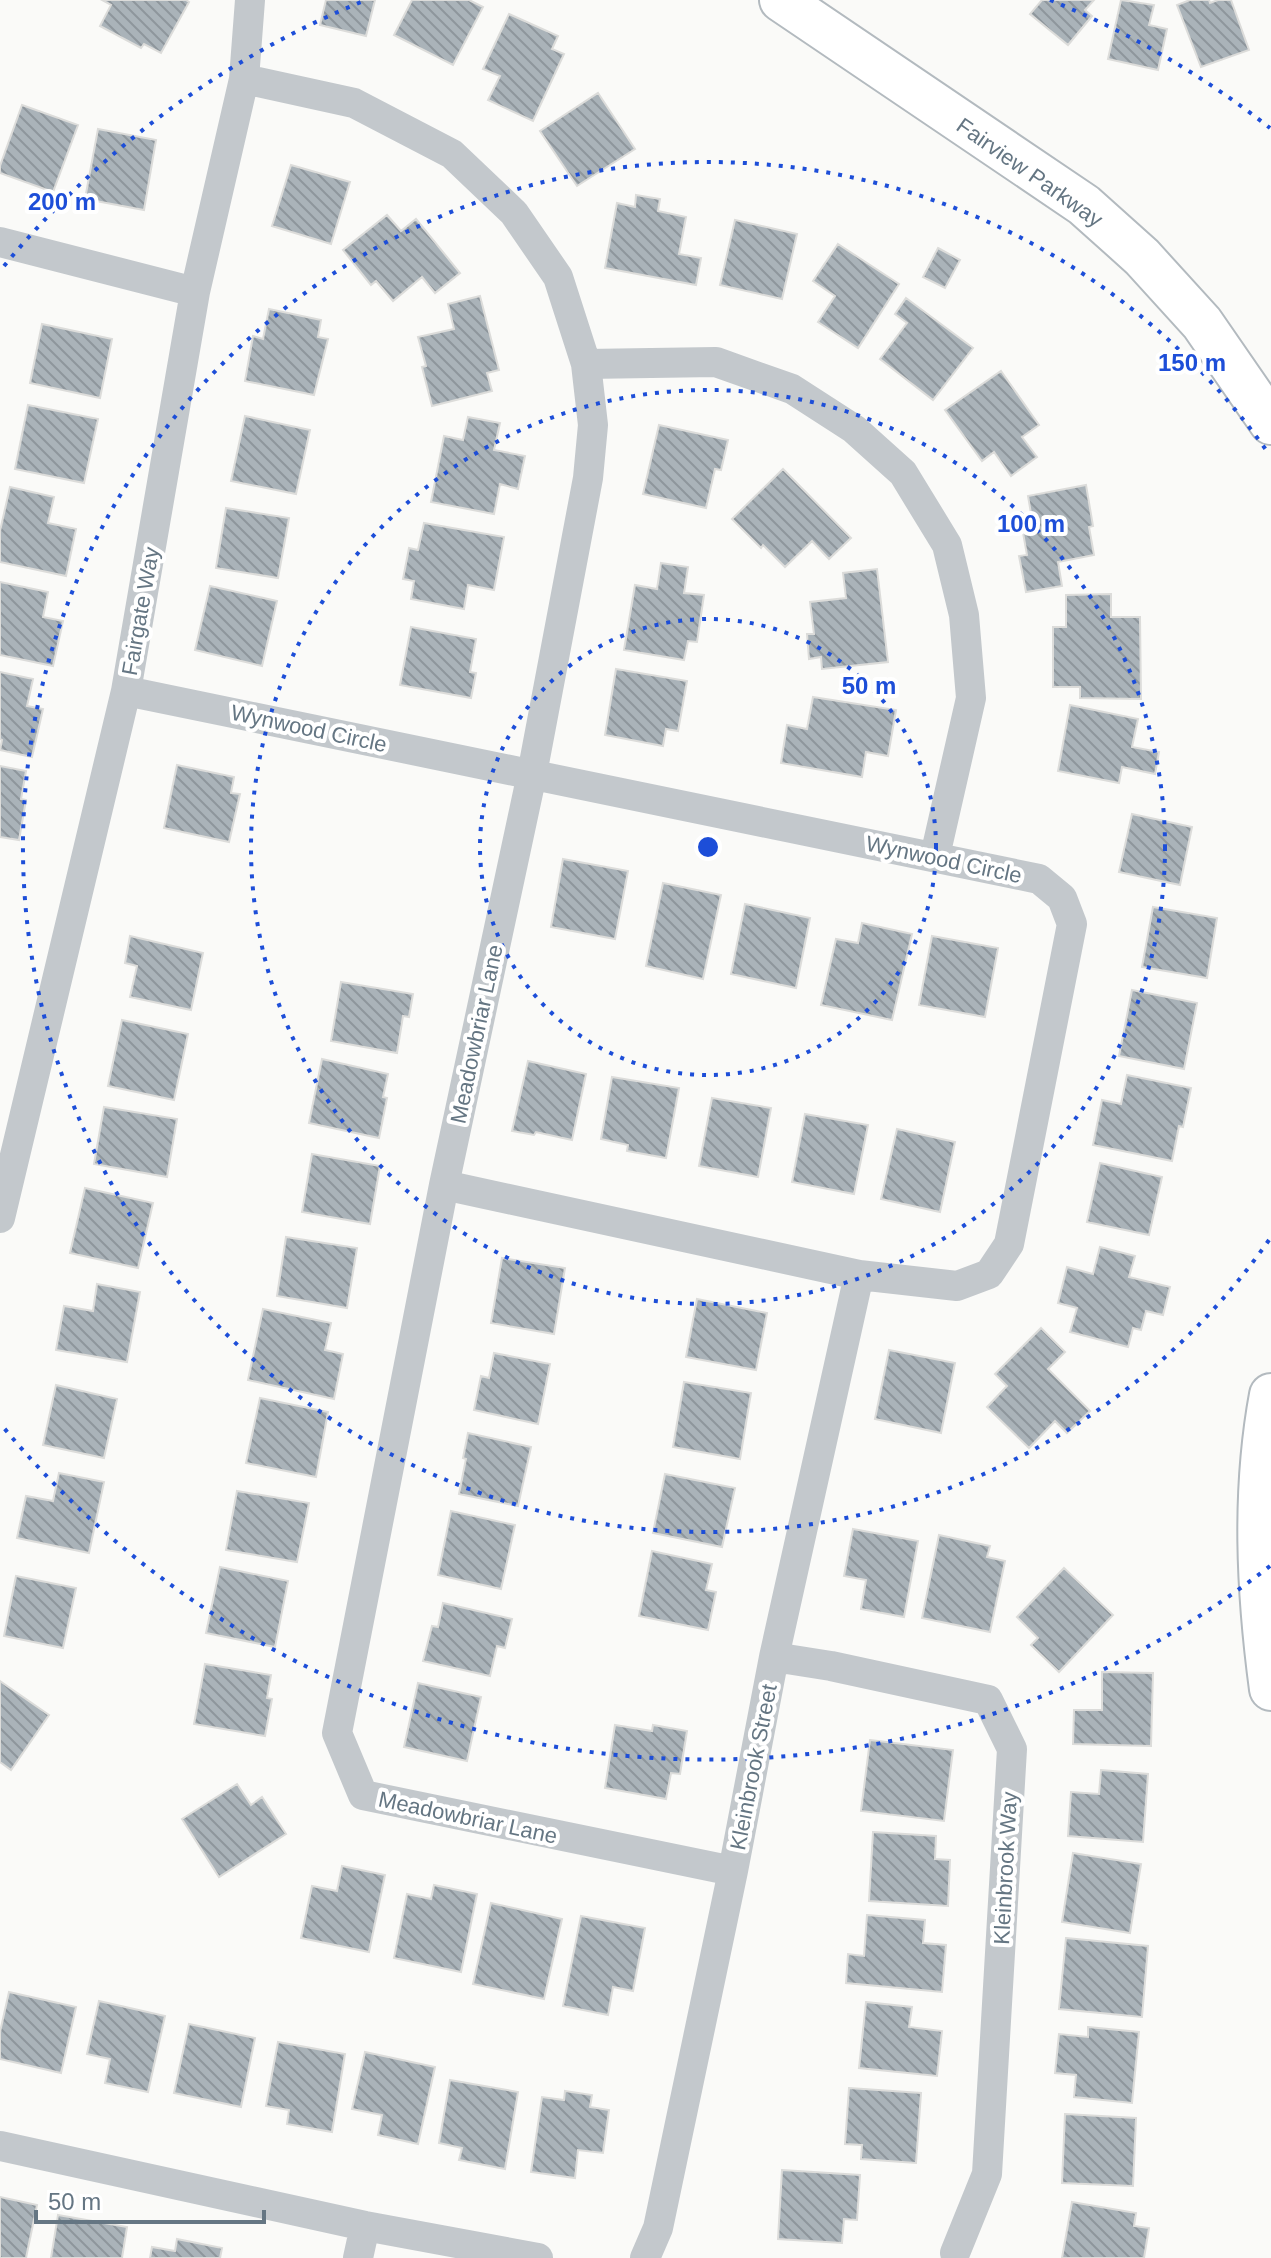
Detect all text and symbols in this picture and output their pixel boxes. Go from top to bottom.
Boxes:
street label: Fairview Parkway [952,113,1107,232]
text: 200 m [28,188,96,215]
text: 150 m [1158,349,1226,376]
text: 100 m [997,510,1065,537]
street label: Fairgate Way [117,545,164,677]
text: 50 m [842,672,896,699]
street label: Wynwood Circle [229,700,389,757]
street label: Wynwood Circle [864,831,1024,888]
centre of rings [694,833,722,861]
street label: Meadowbriar Lane [445,942,508,1126]
street label: Kleinbrook Street [725,1682,782,1852]
street label: Meadowbriar Lane [376,1786,560,1849]
street label: Kleinbrook Way [989,1791,1022,1945]
scale bar [36,2174,264,2224]
text: 50 m [48,2188,101,2215]

